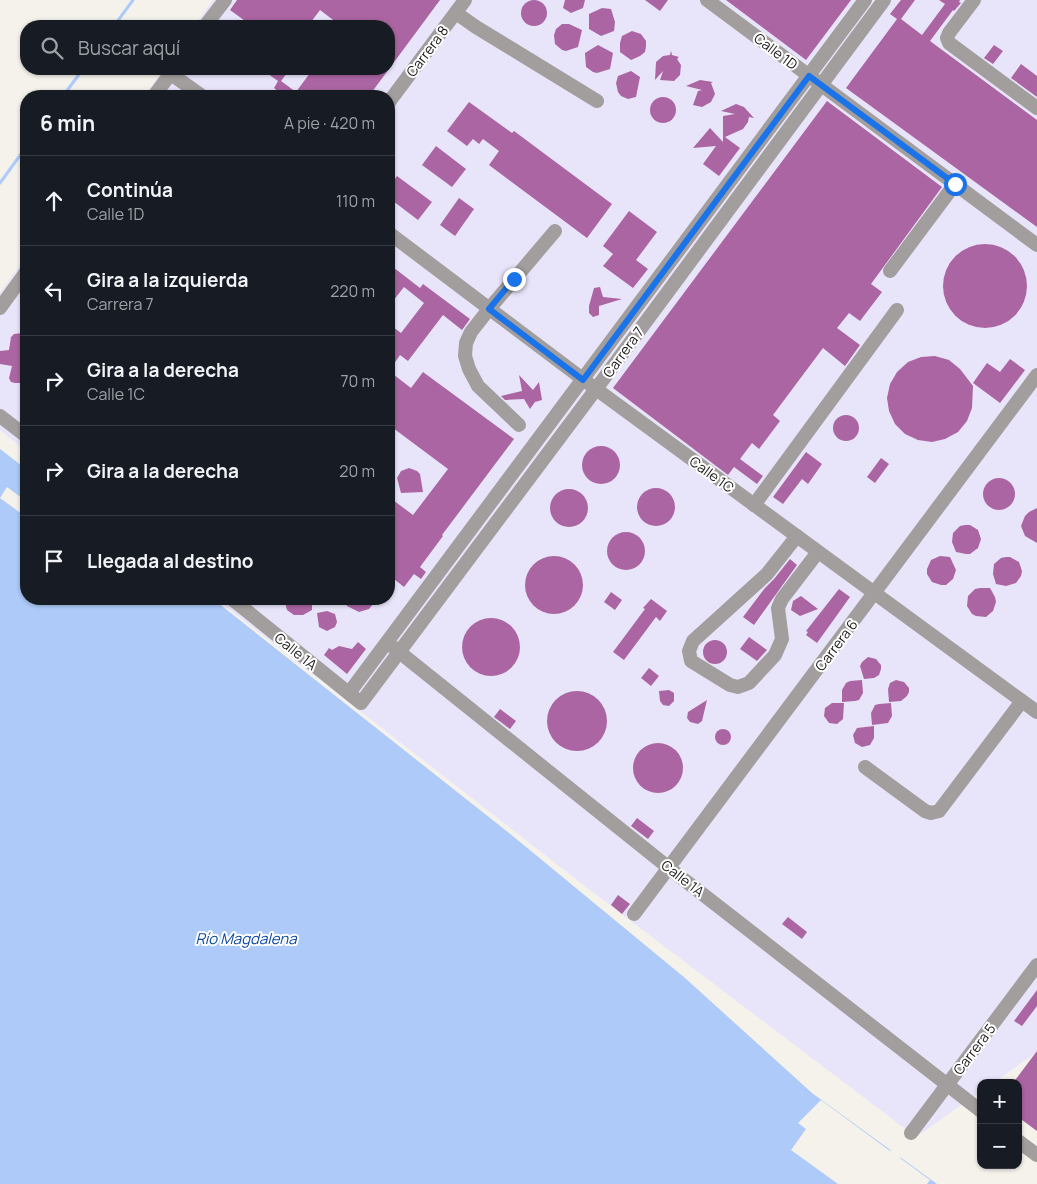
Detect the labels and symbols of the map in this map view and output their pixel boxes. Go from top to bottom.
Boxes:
street label: Carrera 8 [402,22,452,80]
street label: Calle 1D [750,28,802,74]
route start [944,173,967,196]
route end [503,268,526,291]
street label: Carrera 7 [598,323,648,381]
street label: Calle 1C [686,451,738,497]
street label: Carrera 6 [810,615,862,675]
street label: Calle 1A [271,628,321,674]
street label: Calle 1A [658,855,709,901]
water label: Río Magdalena [195,928,297,949]
street label: Carrera 5 [949,1020,999,1078]

